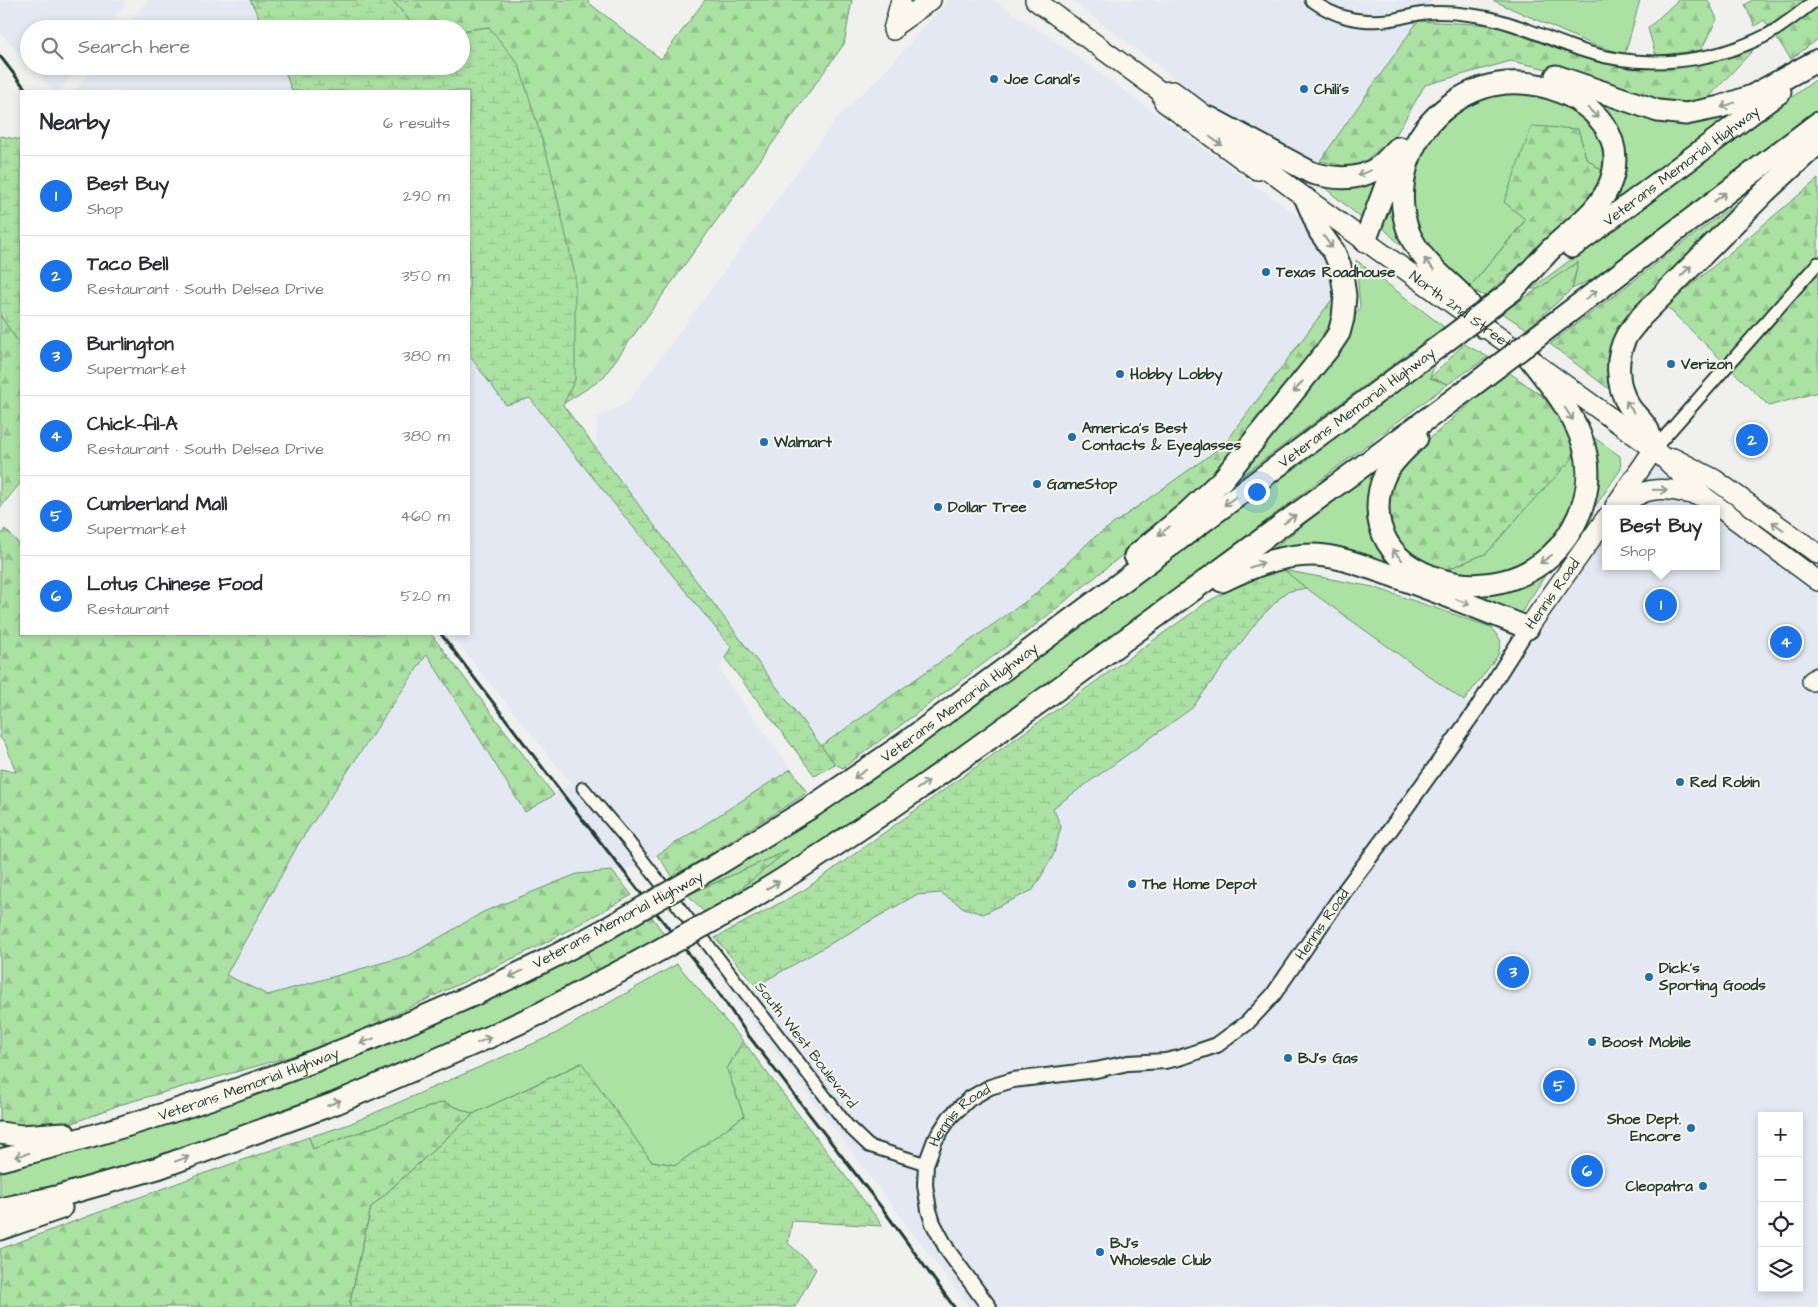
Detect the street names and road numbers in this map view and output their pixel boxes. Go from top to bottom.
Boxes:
street label: Veterans Memorial Highway [1598,100,1764,231]
street label: North 2nd Street [1405,266,1516,354]
street label: Veterans Memorial Highway [1274,342,1440,473]
street label: Hennis Road [1520,554,1585,633]
street label: Veterans Memorial Highway [876,637,1043,767]
street label: Veterans Memorial Highway [529,866,707,975]
street label: Hennis Road [1290,884,1354,964]
street label: South West Boulevard [750,977,862,1113]
street label: Veterans Memorial Highway [155,1042,342,1126]
street label: Hennis Road [923,1078,994,1149]

